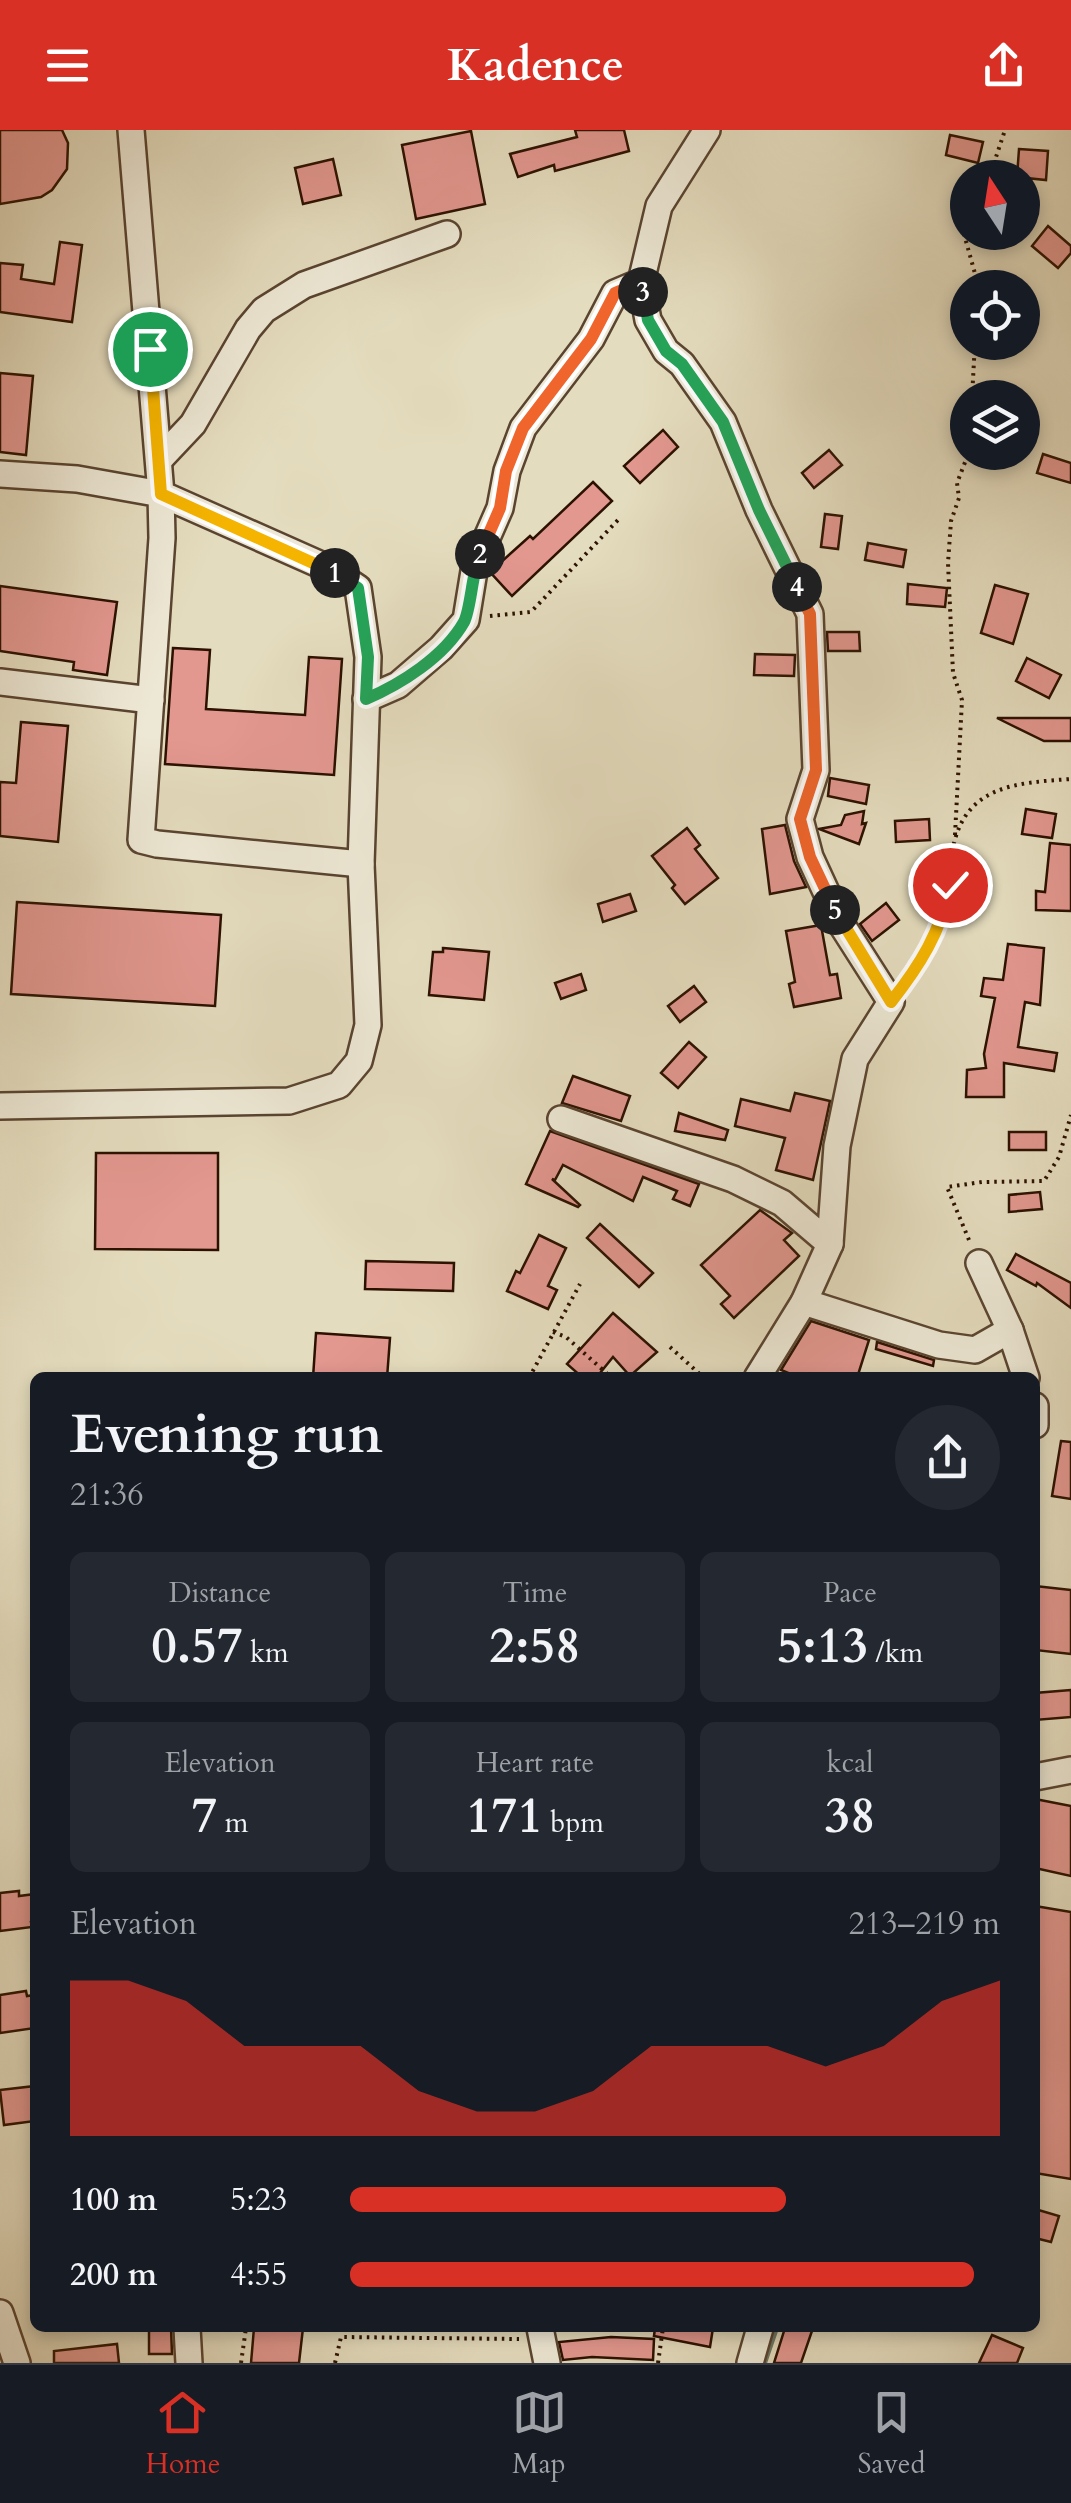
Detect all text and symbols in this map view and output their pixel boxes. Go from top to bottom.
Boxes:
text: Kadence [447,35,624,96]
icon: menu [40,38,95,93]
icon: share [976,38,1031,93]
north arrow [950,160,1040,250]
map controls [950,160,1040,470]
pin: 3 [618,267,668,317]
button: locate [950,270,1040,360]
text: 3 [636,273,650,311]
pin [108,307,193,392]
icon: arrive [123,322,178,377]
button: layers [950,380,1040,470]
pin: 2 [455,529,505,579]
text: 2 [473,535,487,573]
pin: 1 [310,548,360,598]
text: 1 [328,554,342,592]
pin: 4 [772,562,822,612]
text: 4 [790,568,804,606]
pin [908,843,993,928]
icon: check [923,858,978,913]
pin: 5 [810,885,860,935]
text: 5 [828,891,842,929]
text: Evening run [70,1398,383,1472]
button: share [895,1405,1000,1510]
text: 21:36 [70,1473,144,1517]
text: Distance [169,1574,271,1612]
text: Time [503,1574,567,1612]
text: Pace [823,1574,877,1612]
text: 0.57 [151,1612,243,1680]
text: 2:58 [489,1612,581,1680]
text: 5:13 [777,1612,868,1680]
text: km [243,1634,289,1672]
text: /km [868,1634,923,1672]
text: Elevation [164,1744,276,1782]
text: Heart rate [476,1744,594,1782]
text: kcal [827,1744,873,1782]
text: 7 [192,1782,217,1850]
text: 171 [466,1782,543,1850]
text: 38 [824,1782,876,1850]
text: m [217,1804,248,1842]
text: bpm [543,1804,604,1842]
text: Elevation [70,1902,197,1946]
text: 213–219 m [848,1902,1000,1946]
text: 100 m [70,2178,157,2222]
text: 5:23 [230,2178,287,2222]
text: 200 m [70,2253,157,2297]
text: 4:55 [230,2253,287,2297]
tab: Home [146,2385,220,2483]
tab: Map [512,2385,567,2483]
tab: Saved [858,2385,925,2483]

